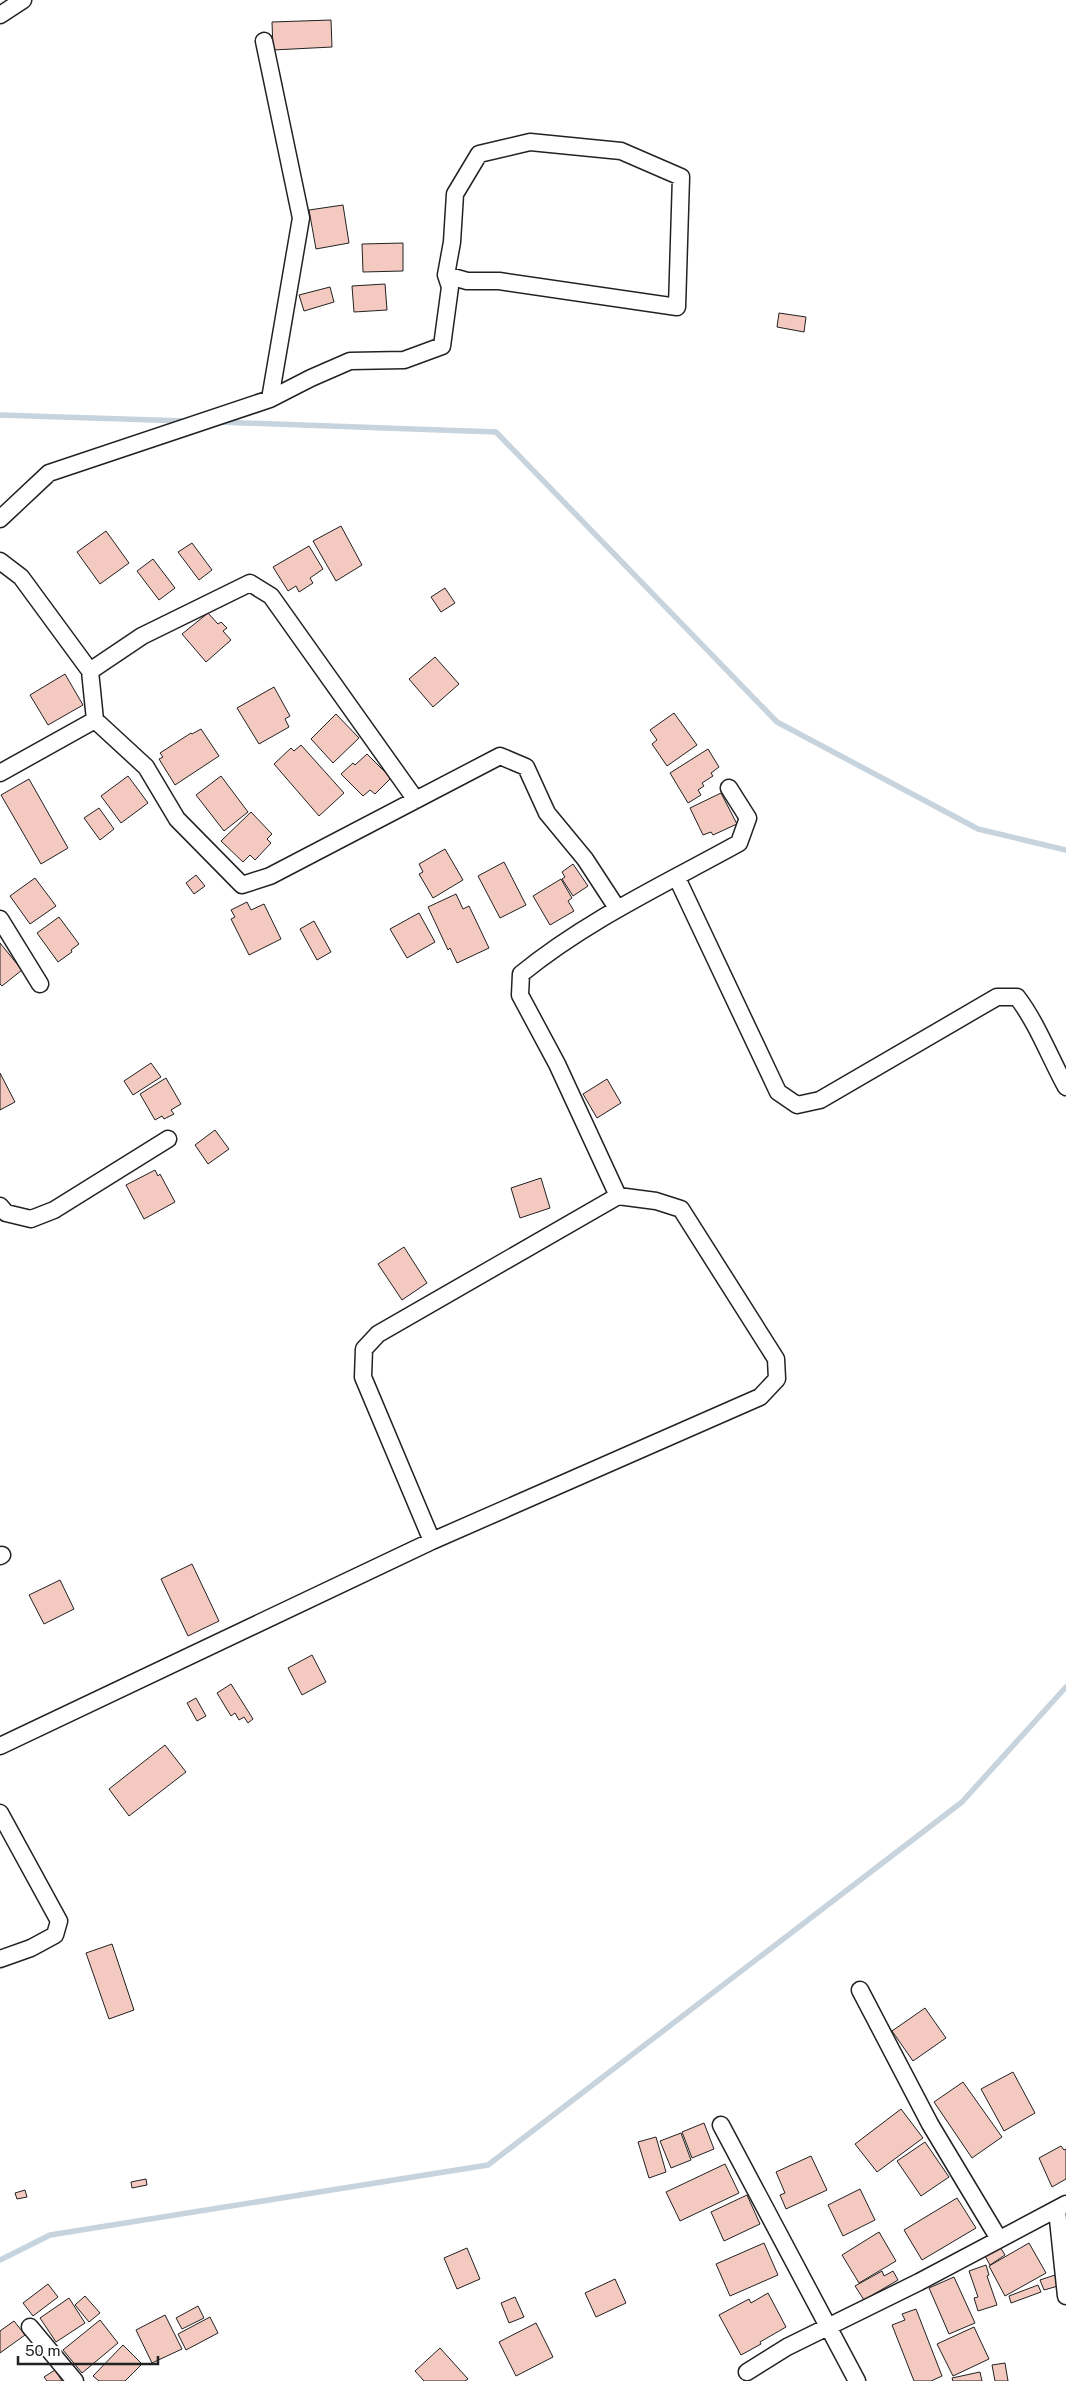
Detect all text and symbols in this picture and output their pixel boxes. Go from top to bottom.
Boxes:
scale bar [18,2334,158,2366]
text: 50 m [25,2342,60,2359]

